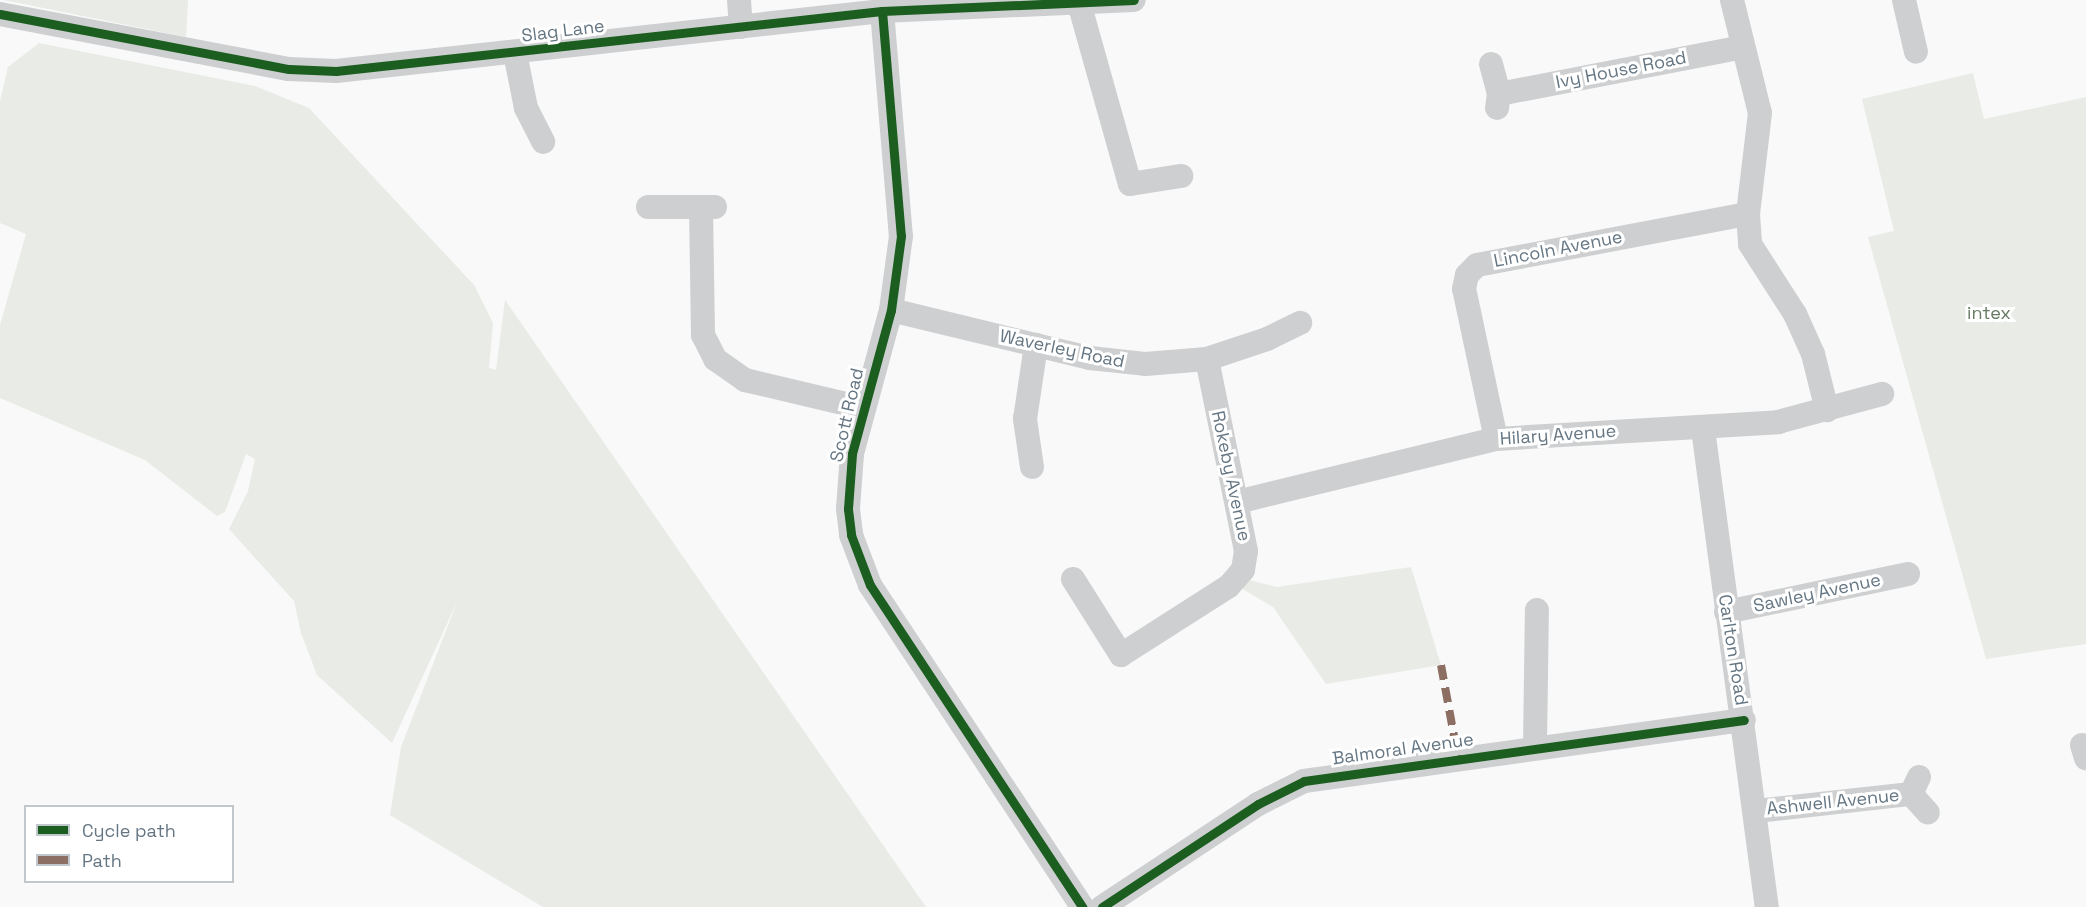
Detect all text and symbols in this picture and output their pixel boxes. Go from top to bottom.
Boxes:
street label: Slag Lane [520,15,606,47]
street label: Ivy House Road [1554,47,1688,93]
street label: Lincoln Avenue [1492,226,1624,272]
park label: intex [1967,302,2011,324]
street label: Waverley Road [998,325,1126,373]
street label: Scott Road [826,366,868,464]
street label: Rokeby Avenue [1207,409,1255,543]
street label: Hilary Avenue [1499,420,1617,450]
street label: Sawley Avenue [1751,569,1883,617]
street label: Carlton Road [1714,593,1752,707]
street label: Balmoral Avenue [1331,728,1475,770]
street label: Ashwell Avenue [1765,784,1901,820]
legend [24,805,234,883]
text: Cycle path [82,819,176,842]
text: Path [82,849,122,872]

